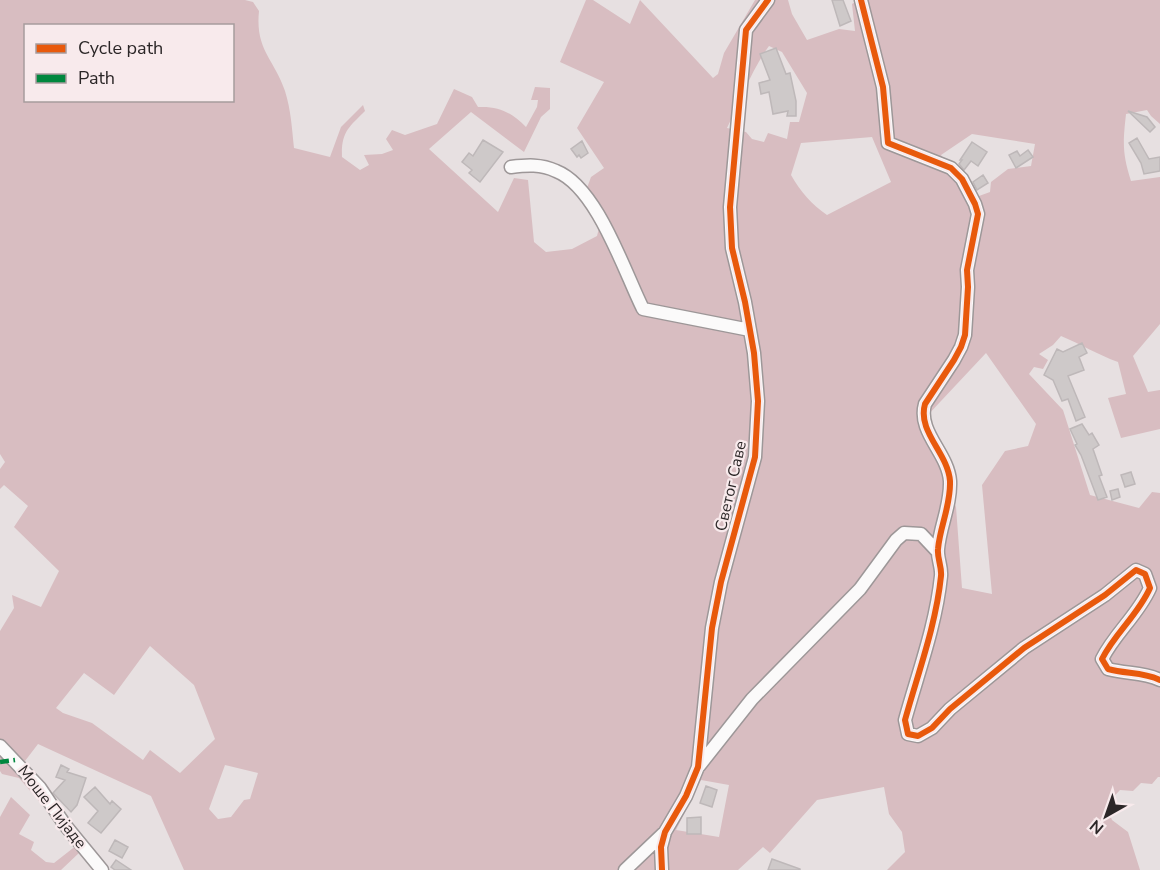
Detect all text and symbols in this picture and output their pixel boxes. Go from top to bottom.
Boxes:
legend [24,24,234,102]
text: Cycle path [78,36,163,60]
text: Path [78,66,115,90]
street label: Светог Саве [710,439,752,533]
street label: Моше Пијаде [12,761,92,853]
north arrow [1076,786,1136,846]
text: N [1085,814,1109,839]

